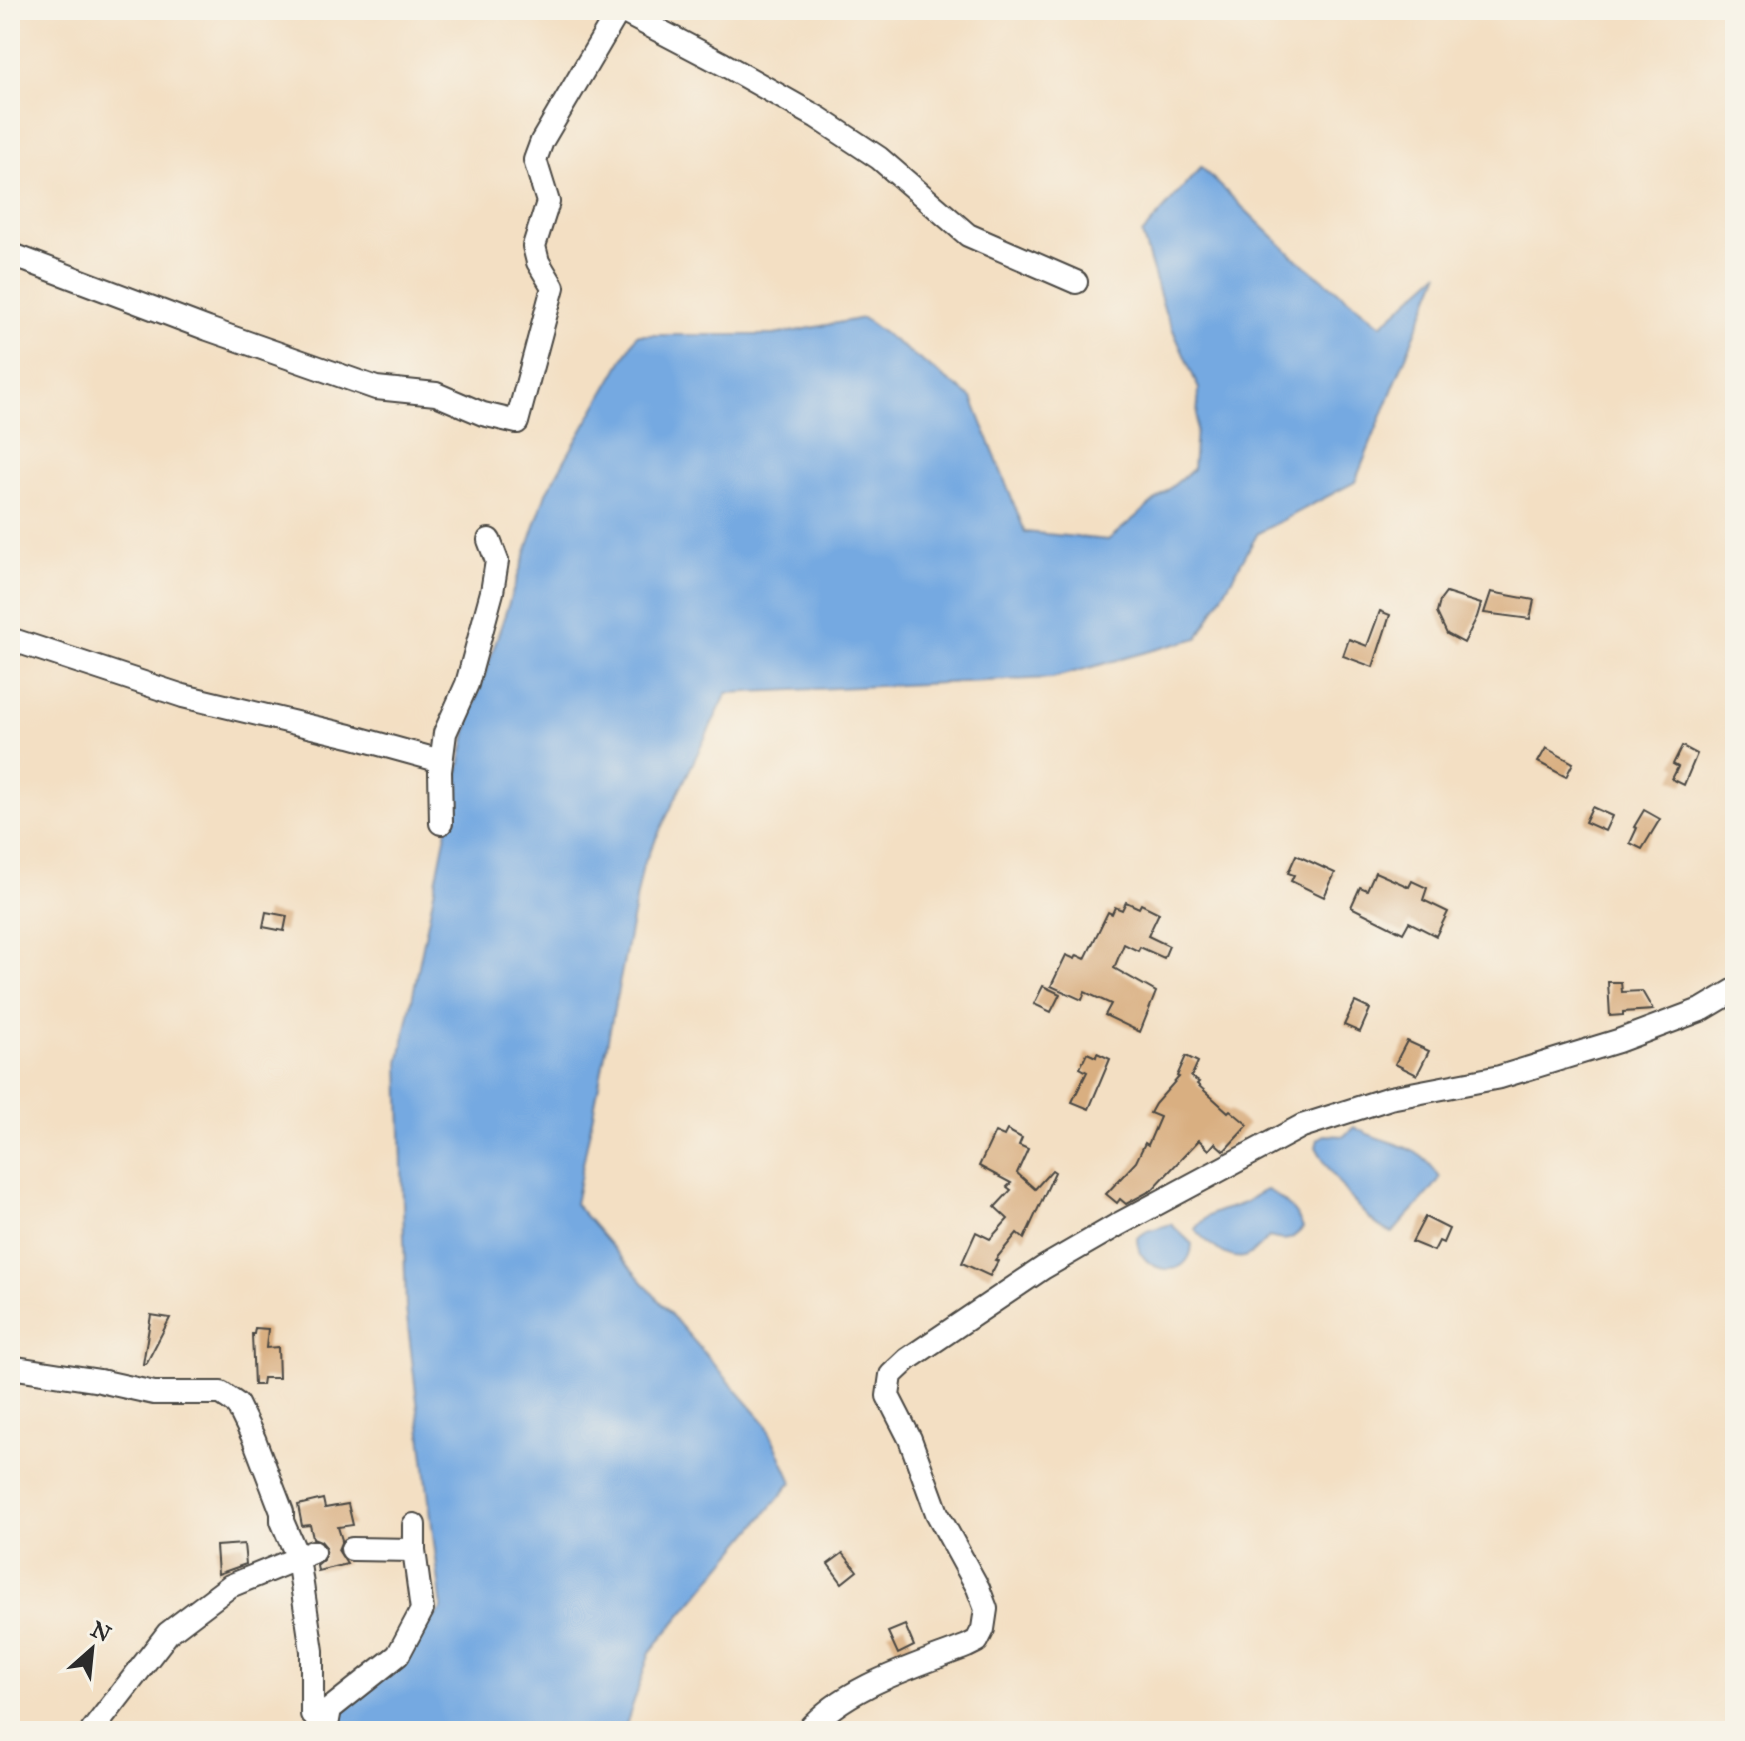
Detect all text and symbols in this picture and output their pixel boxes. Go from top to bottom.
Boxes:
north arrow [52,1609,132,1689]
text: N [86,1615,116,1648]

